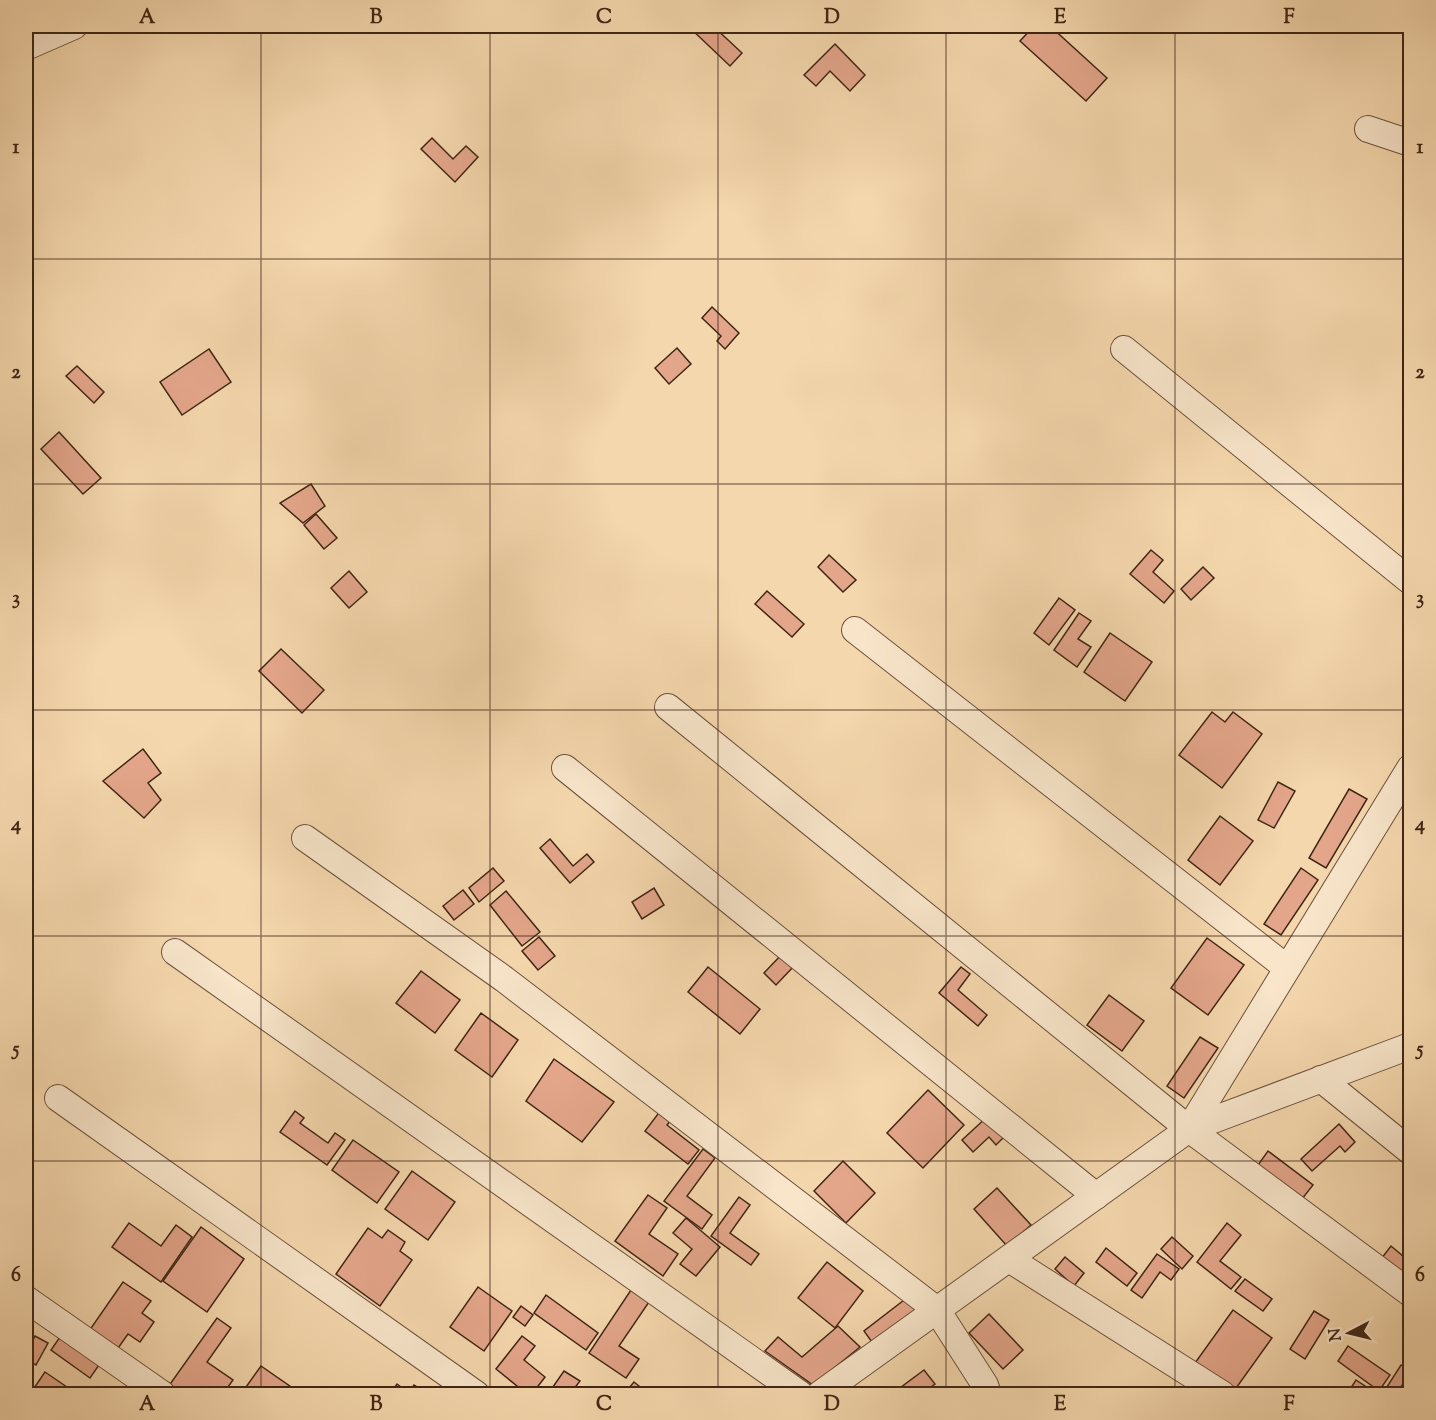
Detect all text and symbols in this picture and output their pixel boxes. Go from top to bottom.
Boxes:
text: A [139,4,156,33]
text: B [370,4,383,33]
text: C [596,4,612,33]
text: D [824,4,840,33]
text: E [1054,4,1067,33]
text: F [1283,4,1295,33]
text: 1 [13,134,20,163]
text: 1 [1417,134,1424,163]
text: 2 [11,359,21,388]
text: 2 [1415,359,1425,388]
text: 3 [12,585,20,614]
text: 3 [1416,585,1424,614]
text: 4 [10,811,21,840]
text: 4 [1414,811,1425,840]
text: 5 [11,1036,20,1065]
text: 5 [1415,1036,1424,1065]
text: 6 [11,1262,21,1291]
text: 6 [1415,1262,1425,1291]
north arrow [1319,1303,1379,1363]
text: N [1324,1327,1349,1342]
text: A [139,1391,156,1420]
text: B [370,1391,383,1420]
text: C [596,1391,612,1420]
text: D [824,1391,840,1420]
text: E [1054,1391,1067,1420]
text: F [1283,1391,1295,1420]

